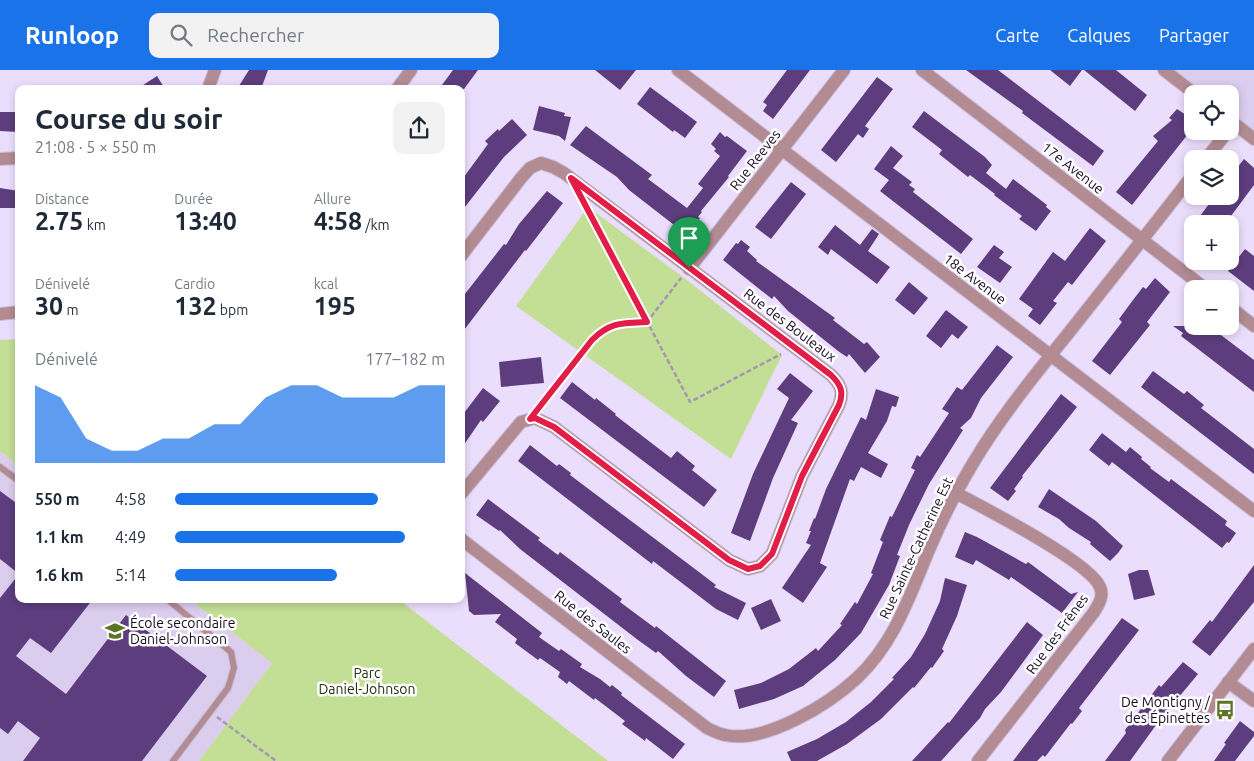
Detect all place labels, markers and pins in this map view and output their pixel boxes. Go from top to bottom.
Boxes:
pin [668,217,710,268]
place label: École secondaire Daniel-Johnson [130,614,235,647]
school or university icon: École secondaire Daniel-Johnson [104,620,126,642]
place label: De Montigny / des Épinettes [1121,694,1211,726]
bus stop icon: De Montigny / des Épinettes [1214,699,1236,721]

